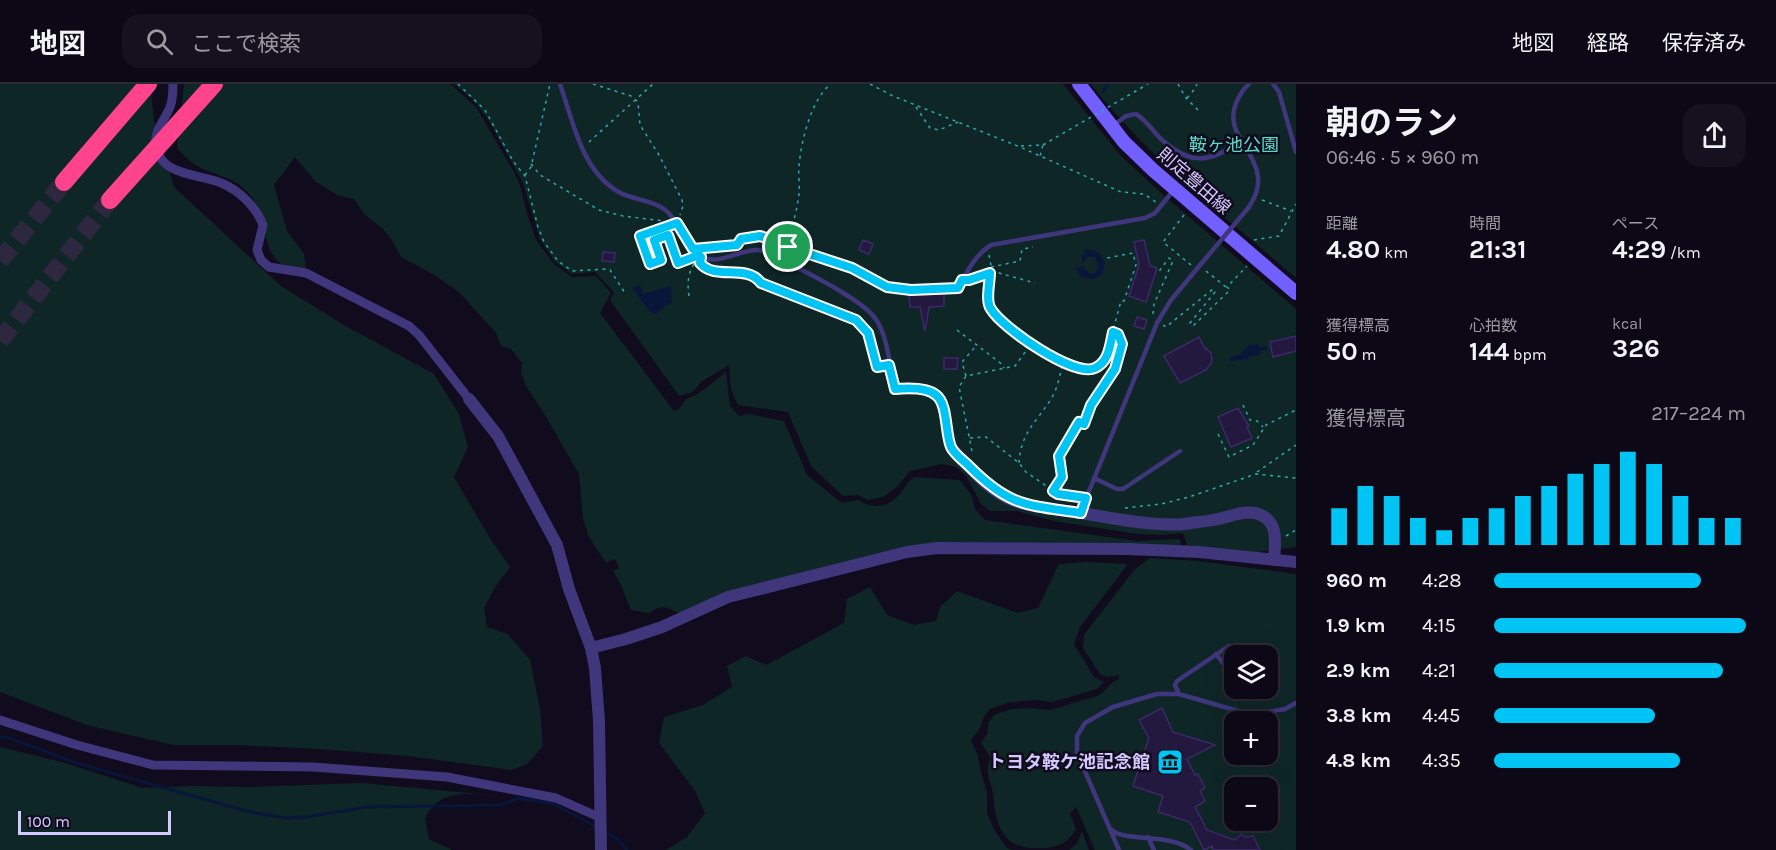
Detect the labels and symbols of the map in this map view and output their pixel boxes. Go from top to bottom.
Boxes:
park label: 鞍ヶ池公園 [1189,134,1279,156]
street label: 則定豊田線 [1153,143,1235,219]
pin [762,221,813,272]
museum icon: トヨタ鞍ケ池記念館 [1155,747,1185,777]
place label: トヨタ鞍ケ池記念館 [988,751,1150,773]
scale bar [18,808,171,836]

